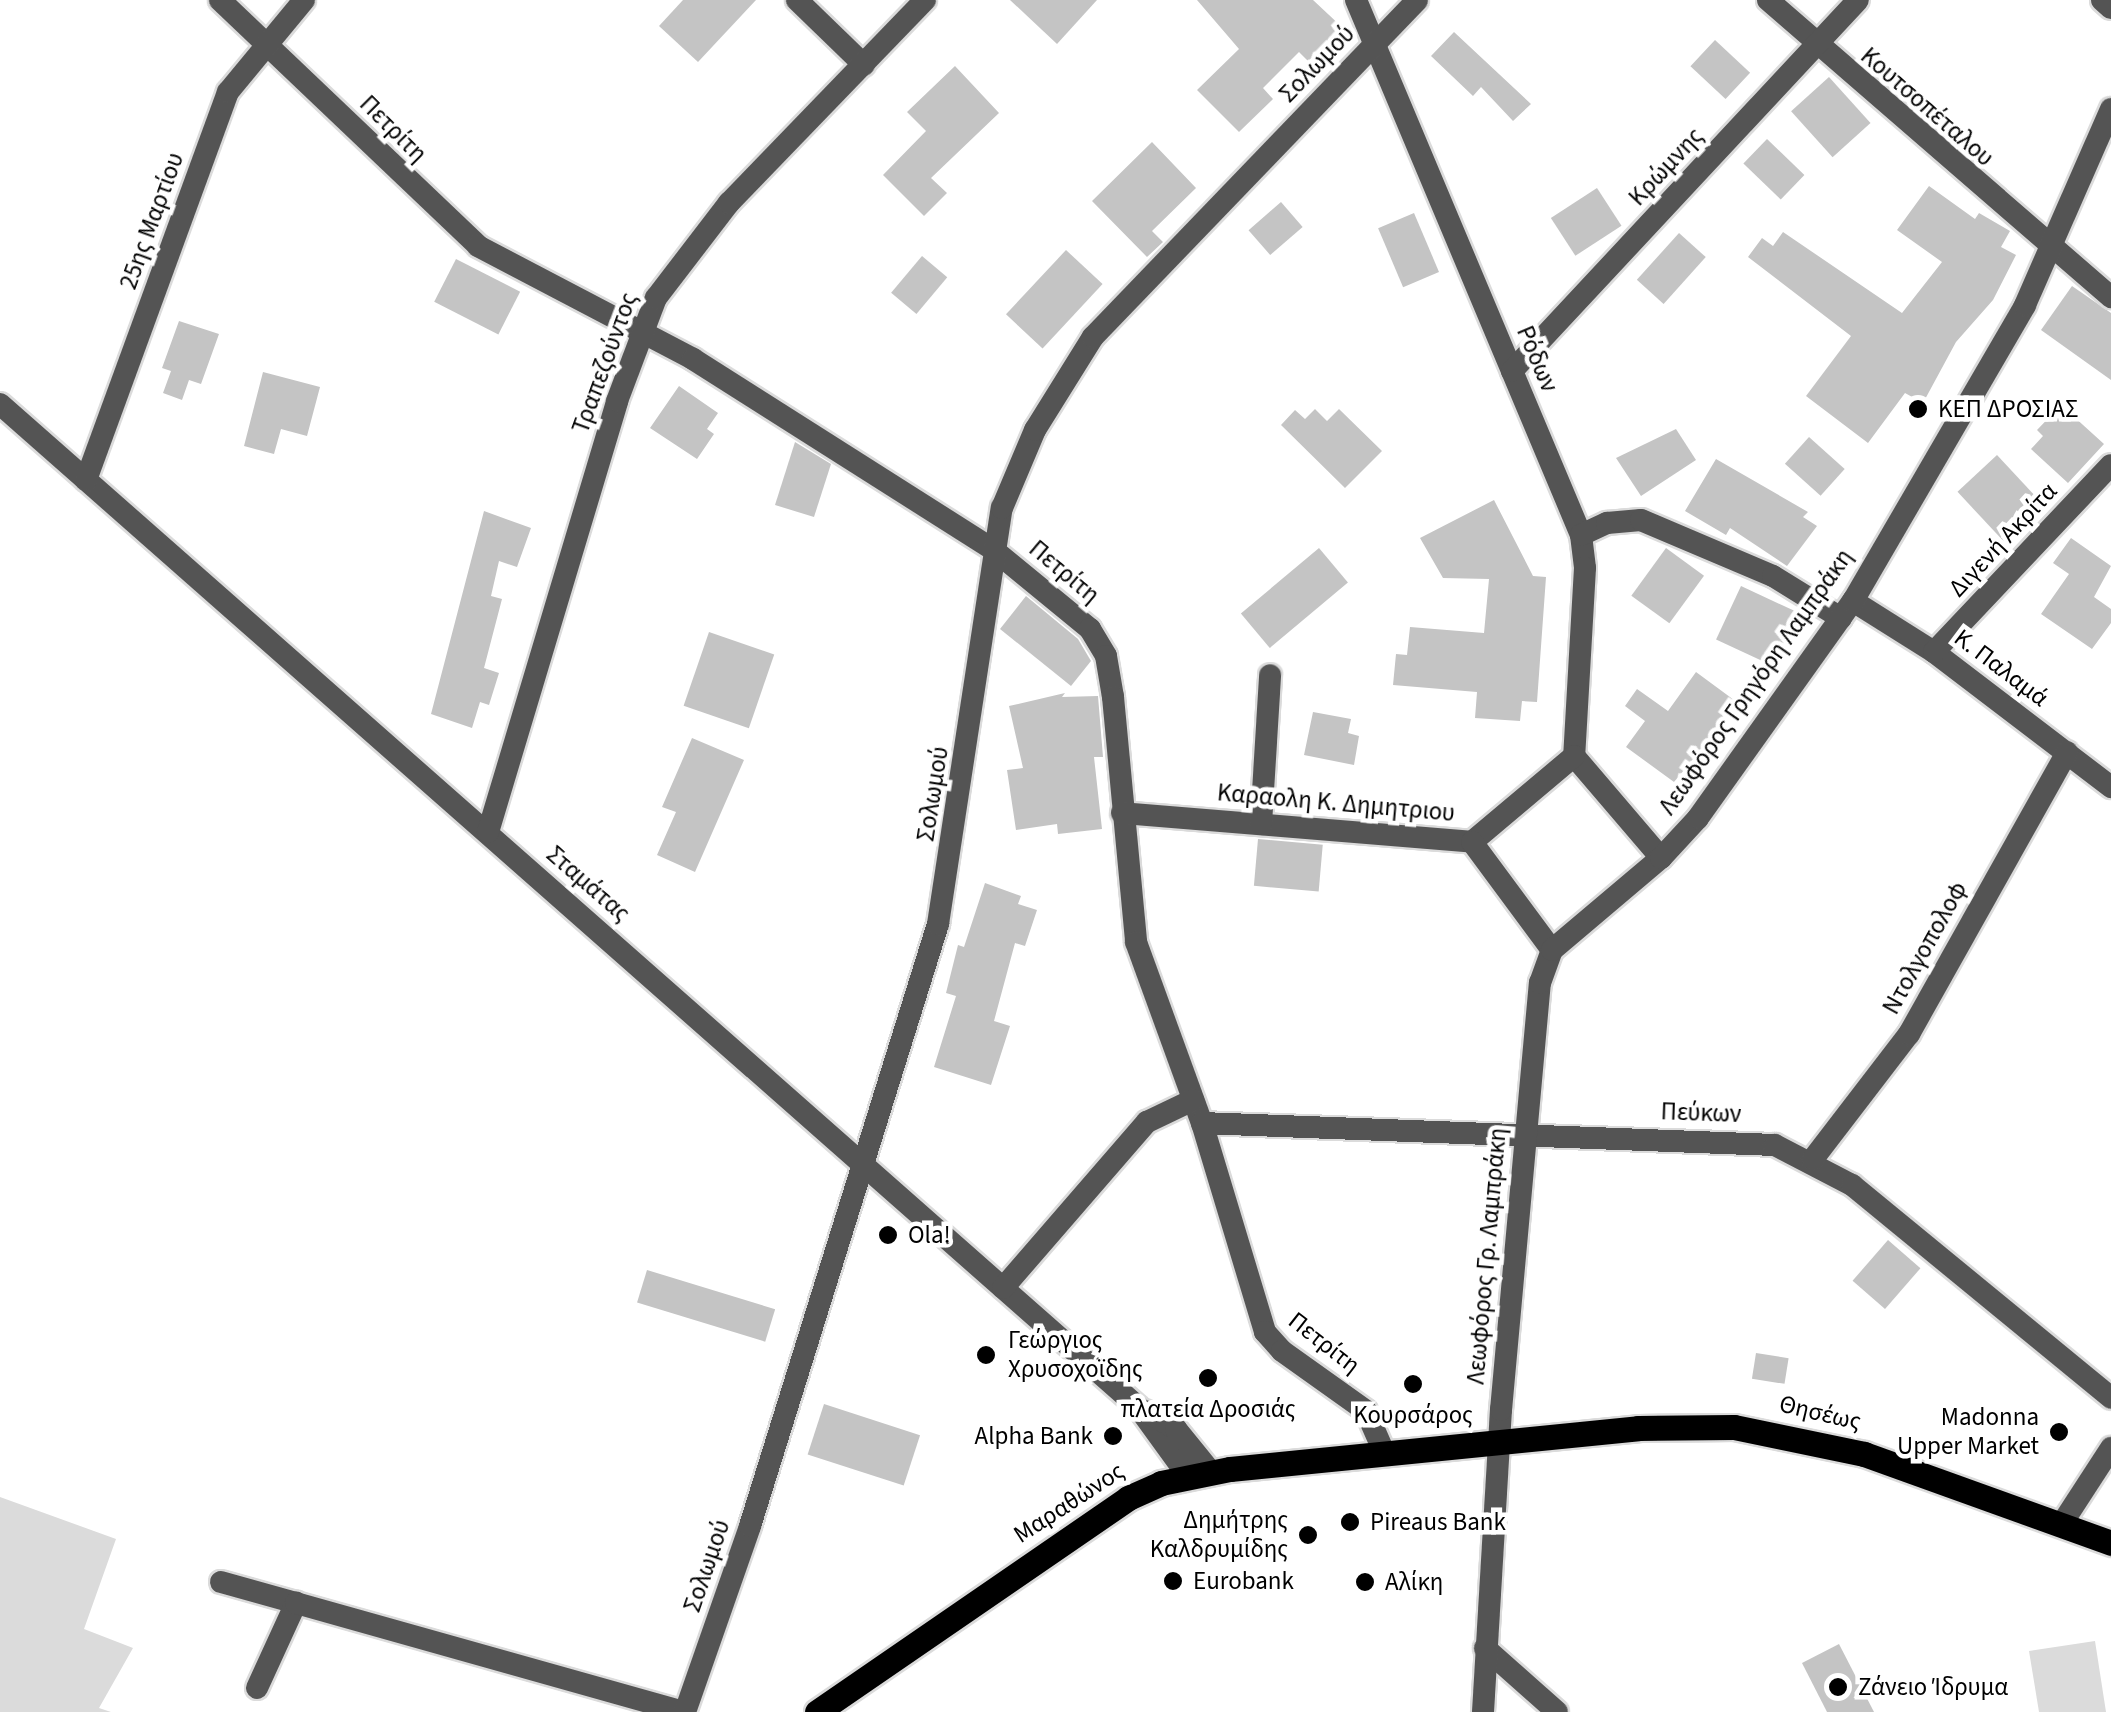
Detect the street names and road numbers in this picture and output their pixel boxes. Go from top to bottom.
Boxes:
street label: Σολωμού [1273,19,1361,109]
street label: Κουτσοπέταλου [1854,41,2000,173]
street label: Πετρίτη [353,89,433,169]
street label: Κρώμνης [1622,122,1710,212]
street label: 25ης Μαρτίου [113,149,191,293]
street label: Τραπεζούντος [566,289,644,437]
street label: Ρόδων [1510,321,1564,397]
street label: Διγενή Ακρίτα [1942,477,2064,603]
street label: Πετρίτη [1023,534,1105,610]
street label: Λεωφόρος Γρηγόρη Λαμπράκη [1653,543,1859,821]
street label: Κ. Παλαμά [1948,623,2054,713]
street label: Σολωμού [911,744,955,844]
street label: Καραολη Κ. Δημητριου [1216,778,1456,828]
street label: Σταμάτας [540,840,636,928]
street label: Ντολγοπολοφ [1876,876,1974,1020]
street label: Πεύκων [1660,1097,1742,1129]
street label: Λεωφόρος Γρ. Λαμπράκη [1461,1126,1513,1386]
street label: Πετρίτη [1282,1306,1366,1380]
street label: Θησέως [1776,1389,1864,1437]
street label: Μαραθώνος [1008,1456,1130,1550]
street label: Σολωμού [677,1516,737,1616]

